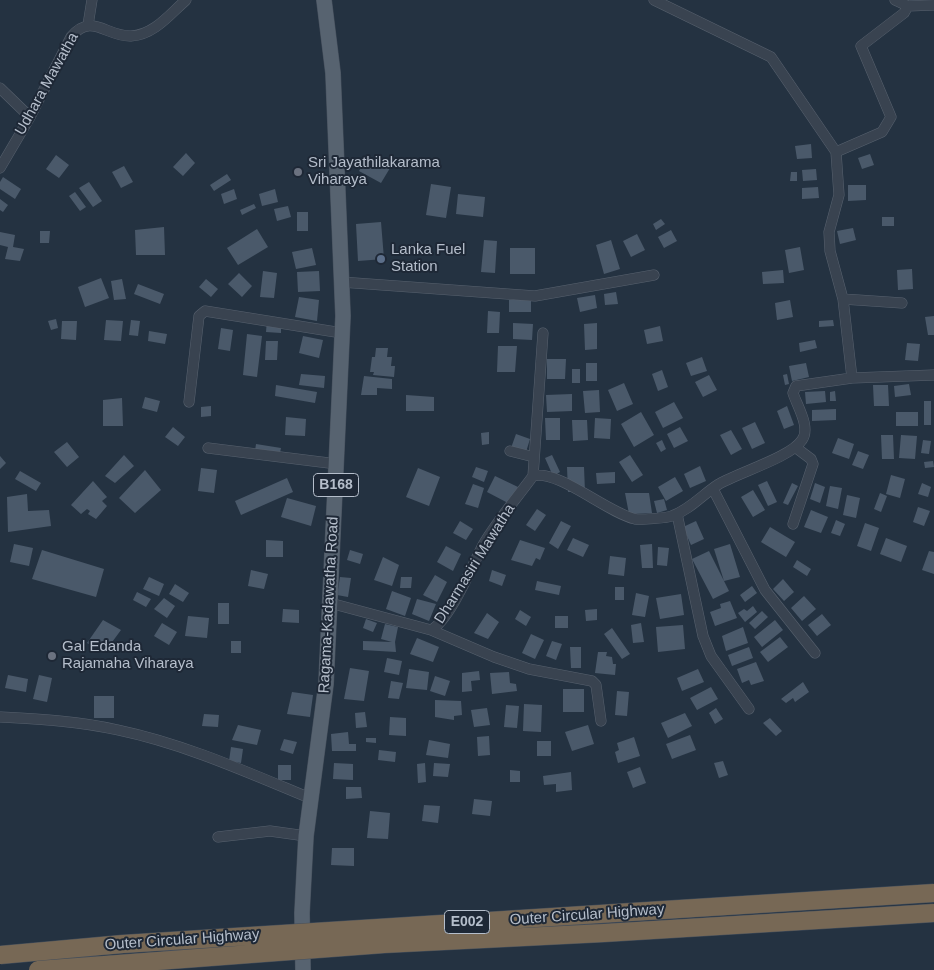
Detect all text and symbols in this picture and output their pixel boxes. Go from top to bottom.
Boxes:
street label: Udhara Mawatha [11,30,83,138]
place label: Sri Jayathilakarama Viharaya [308,154,440,189]
marker: Sri Jayathilakarama Viharaya [292,166,304,178]
place label: Lanka Fuel Station [391,241,465,276]
marker: Lanka Fuel Station [375,253,387,265]
road number: B168 [314,474,358,496]
street label: Dharmasiri Mawatha [431,501,519,627]
street label: Ragama-Kadawatha Road [315,516,343,694]
place label: Gal Edanda Rajamaha Viharaya [62,638,193,673]
marker: Gal Edanda Rajamaha Viharaya [46,650,58,662]
street label: Outer Circular Highway [509,901,665,929]
road number: E002 [444,910,490,934]
street label: Outer Circular Highway [104,926,260,954]

